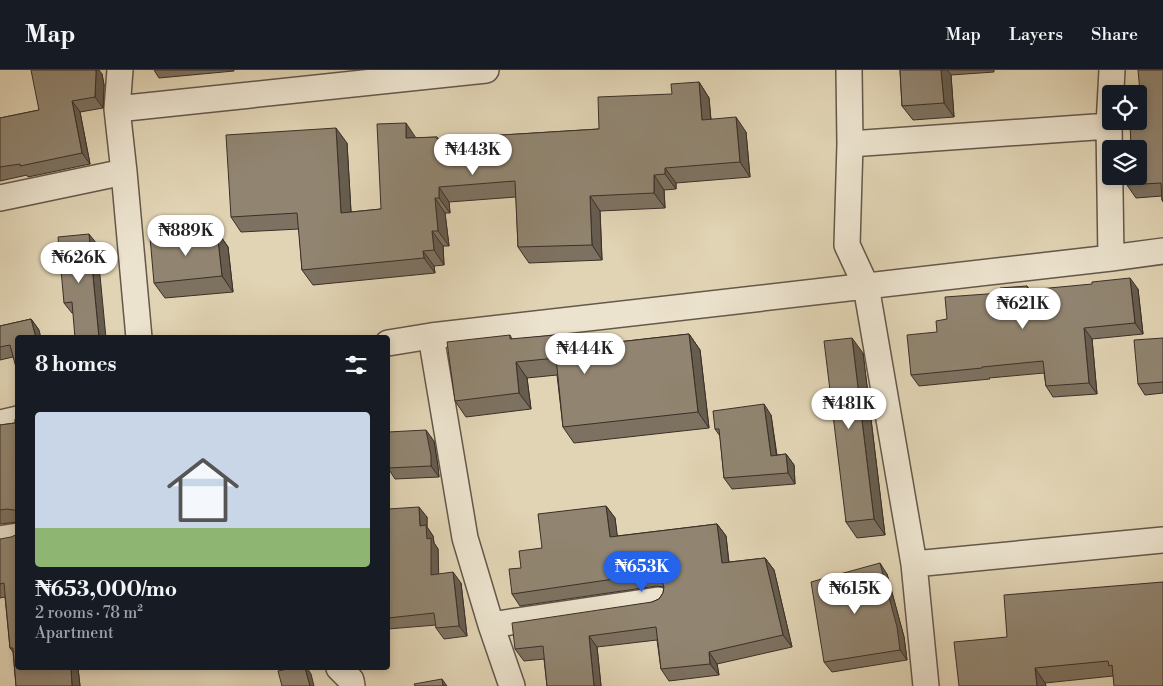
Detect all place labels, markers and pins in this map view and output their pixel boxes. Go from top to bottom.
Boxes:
pin: ₦443K [438,134,508,176]
pin: ₦889K [151,214,221,257]
pin: ₦626K [44,242,114,284]
pin: ₦621K [988,288,1058,330]
pin: ₦444K [550,332,620,375]
pin: ₦481K [814,388,884,430]
pin: ₦653K [607,550,677,593]
pin: ₦615K [820,572,890,615]

